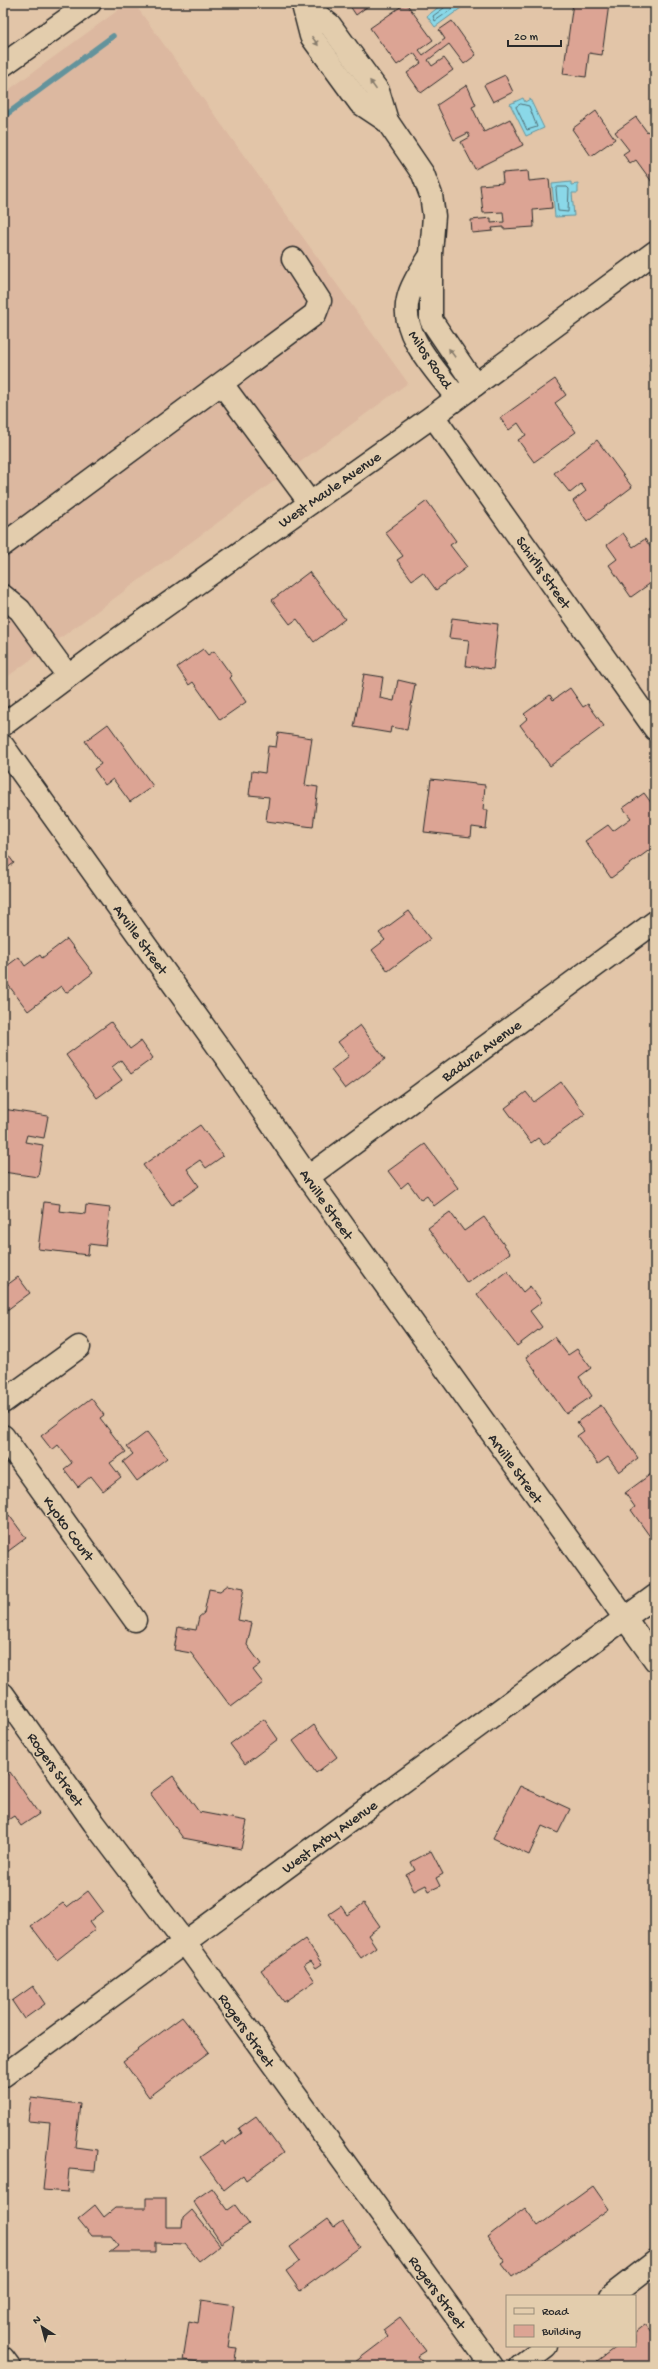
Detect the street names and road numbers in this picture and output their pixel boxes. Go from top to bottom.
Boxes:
street label: Milos Road [403,327,456,394]
street label: West Maule Avenue [275,448,385,533]
street label: Schirlls Street [511,533,575,614]
street label: Arville Street [108,902,172,980]
street label: Badura Avenue [438,1017,526,1087]
street label: Arville Street [294,1166,357,1245]
street label: Arville Street [483,1431,547,1509]
street label: Kyoko Court [38,1493,98,1567]
street label: Rogers Street [22,1730,88,1812]
street label: West Arby Avenue [279,1797,382,1878]
street label: Rogers Street [213,1991,279,2073]
street label: Rogers Street [404,2253,470,2335]

